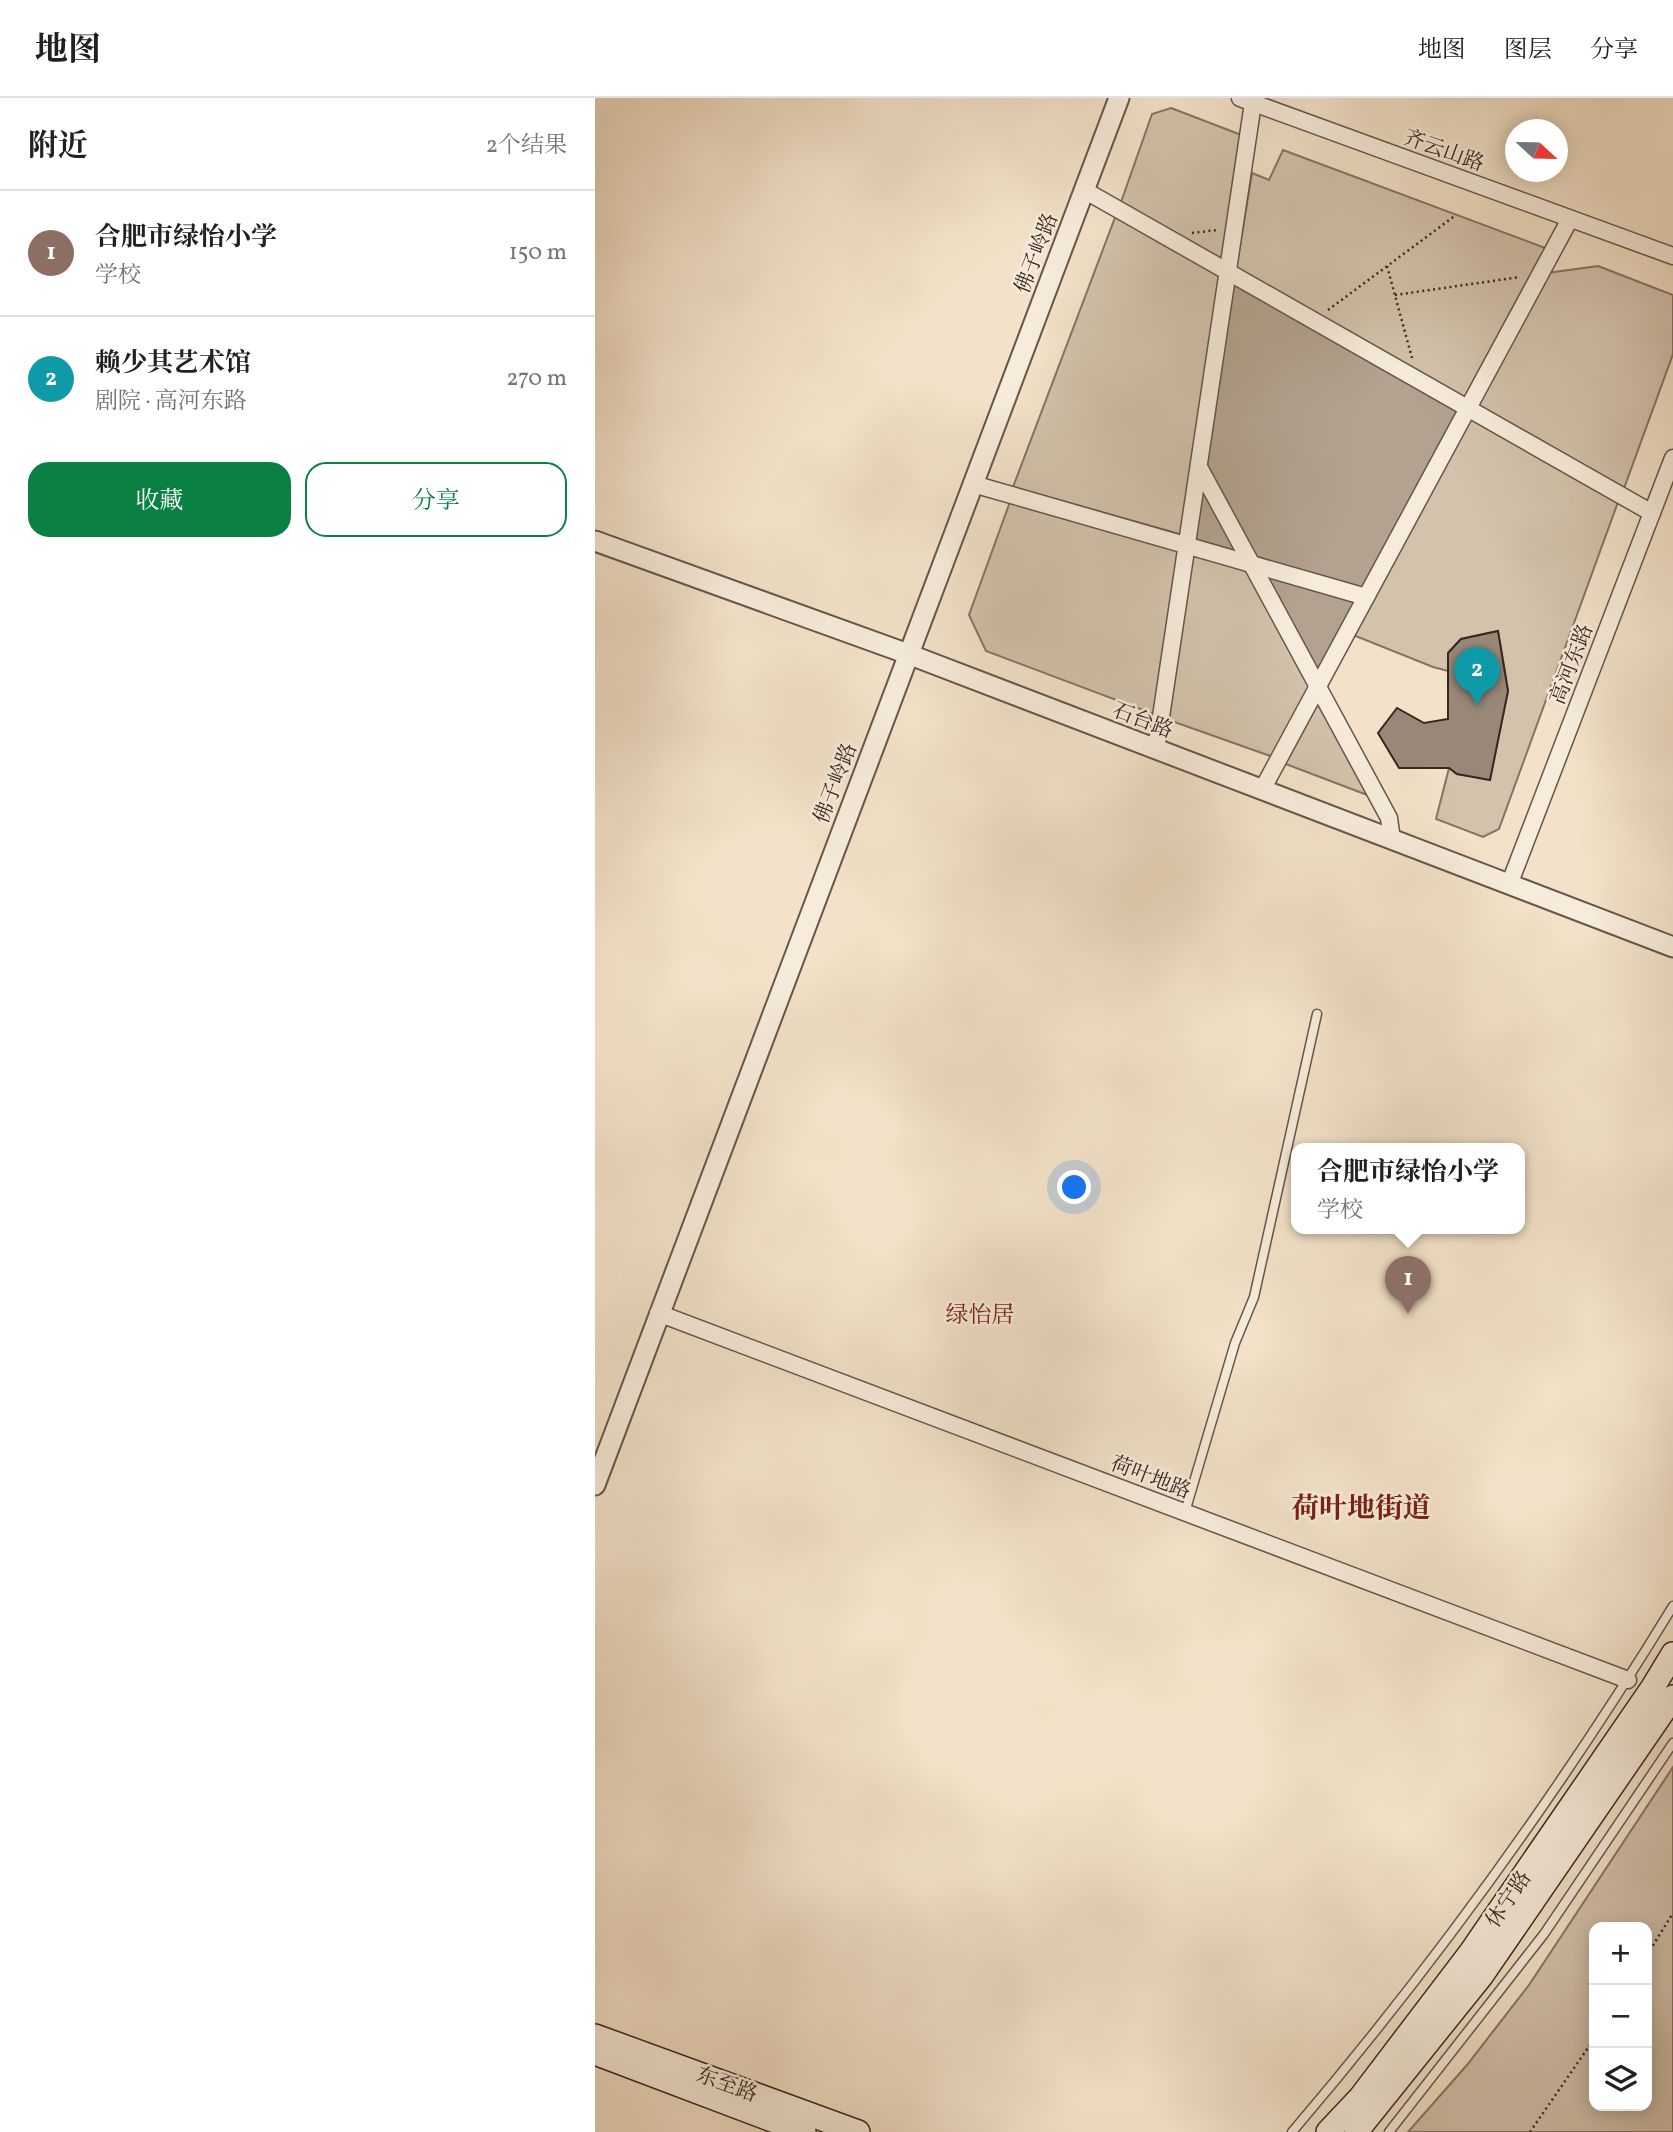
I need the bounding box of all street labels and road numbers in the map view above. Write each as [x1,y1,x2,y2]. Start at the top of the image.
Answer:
street label: 齐云山路 [1399,123,1488,179]
street label: 佛子岭路 [1009,209,1066,298]
street label: 高河东路 [1544,620,1601,709]
street label: 石台路 [1108,697,1177,746]
street label: 佛子岭路 [808,739,865,828]
street label: 荷叶地路 [1106,1450,1195,1507]
street label: 休宁路 [1480,1866,1539,1934]
street label: 东至路 [692,2061,761,2110]

